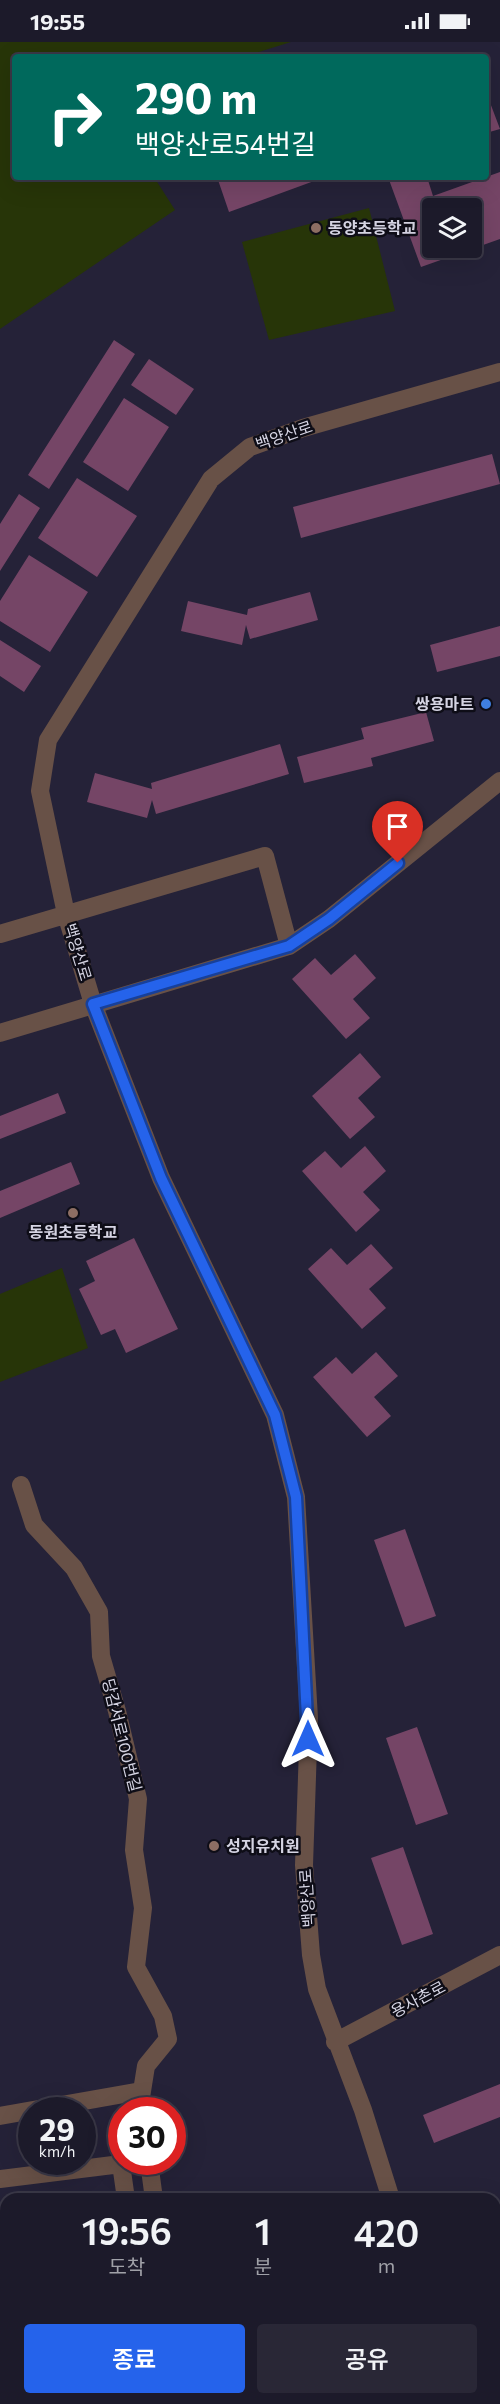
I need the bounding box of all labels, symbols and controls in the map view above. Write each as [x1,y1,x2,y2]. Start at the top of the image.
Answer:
text: 19:55 [30,8,85,35]
text: 290 m [135,71,257,123]
icon: right [36,78,114,156]
text: 백양산로54번길 [135,127,316,160]
map controls [422,198,482,258]
button: layers [422,198,482,258]
place label: 동양초등학교 [328,218,417,237]
marker: 동양초등학교 [309,221,323,235]
street label: 백양산로 [253,416,315,453]
place label: 쌍용마트 [415,694,474,713]
marker: 쌍용마트 [479,697,493,711]
pin [372,801,423,863]
icon: arrive [381,810,414,843]
street label: 백양산로 [61,921,96,983]
marker: 동원초등학교 [66,1206,80,1220]
place label: 동원초등학교 [29,1222,117,1241]
street label: 당감서로100번길 [99,1676,146,1793]
position arrow [276,1707,340,1771]
place label: 성지유치원 [226,1836,300,1855]
marker: 성지유치원 [207,1839,221,1853]
street label: 백양산로 [295,1868,318,1928]
street label: 용사촌로 [387,1976,448,2021]
speed limit sign: 30 [108,2097,186,2175]
text: 29 [39,2110,75,2147]
text: km/h [39,2142,75,2160]
text: 19:56 [82,2208,172,2252]
text: 1 [255,2208,271,2252]
text: 420 [354,2210,419,2254]
text: m [378,2253,395,2277]
text: 도착 [108,2254,145,2278]
text: 분 [254,2254,272,2278]
button: 종료 [24,2324,245,2393]
button: 공유 [257,2324,477,2393]

